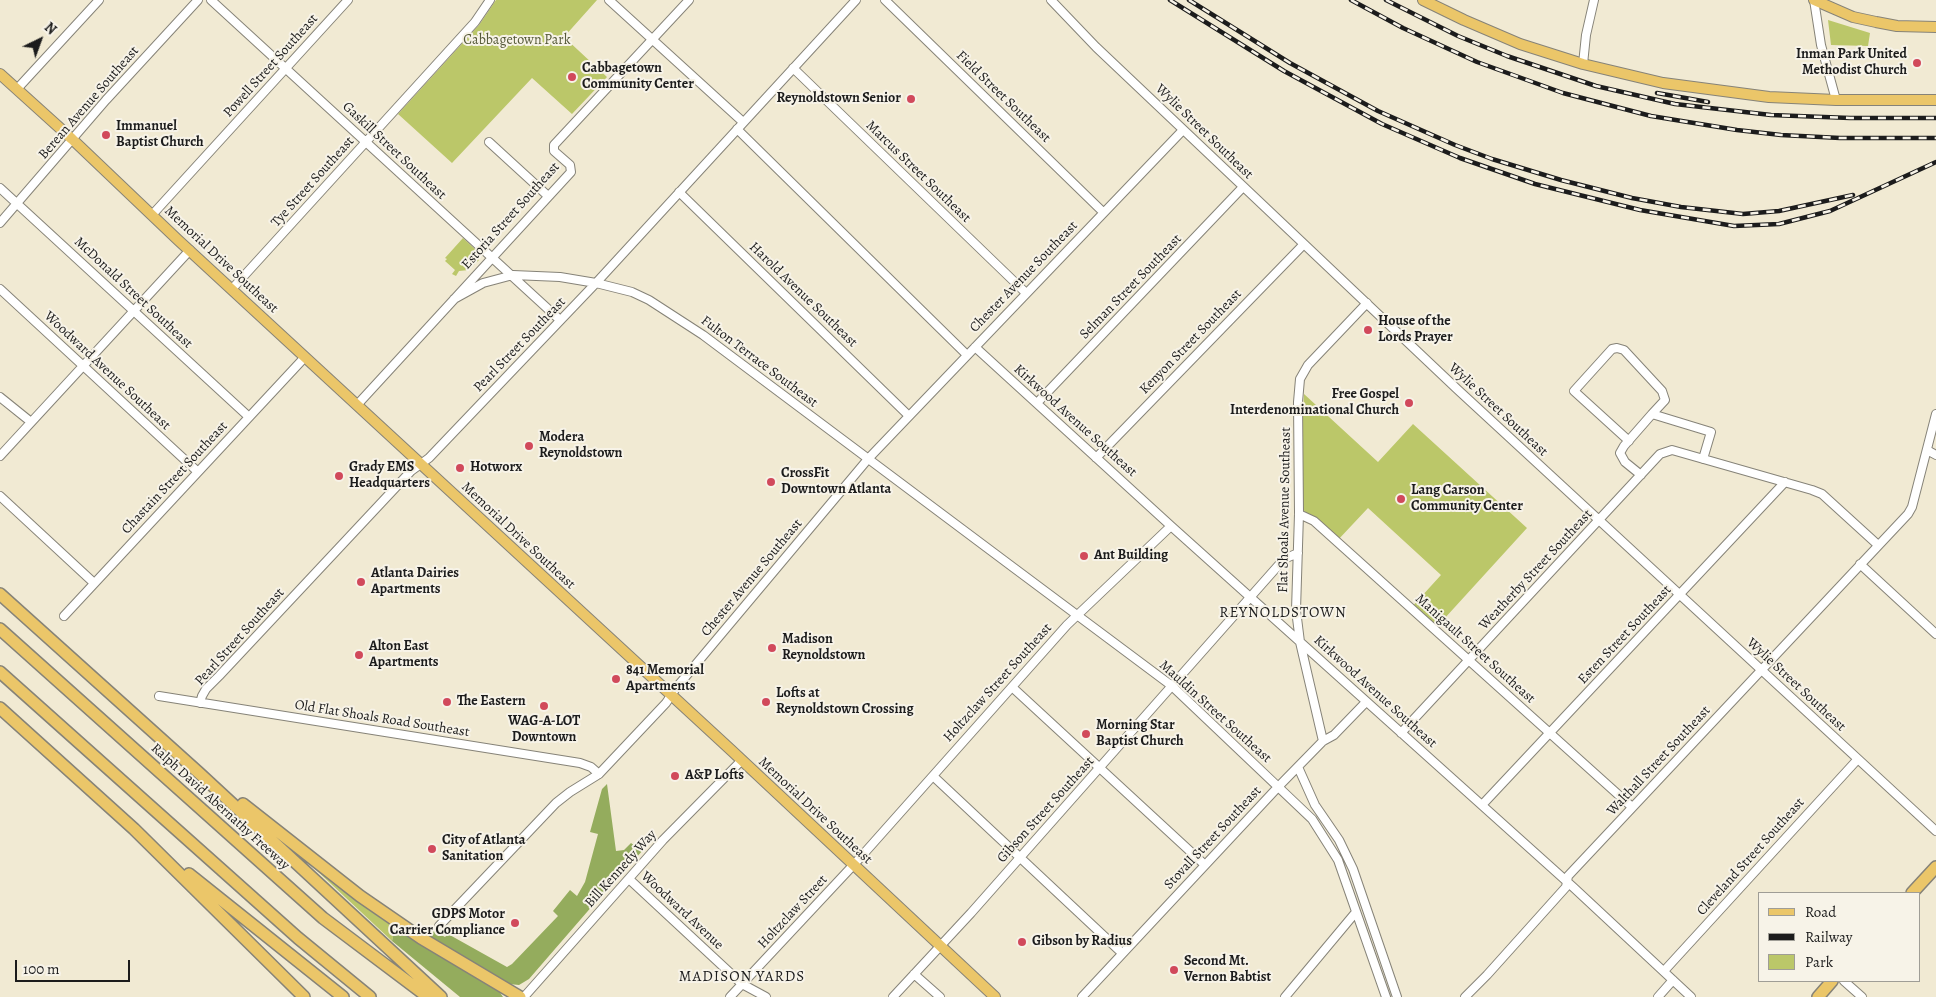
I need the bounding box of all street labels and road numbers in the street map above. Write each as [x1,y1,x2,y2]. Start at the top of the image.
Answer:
street label: Powell Street Southeast [220,11,322,121]
street label: Berean Avenue Southeast [35,43,143,163]
street label: Field Street Southeast [952,48,1054,146]
street label: Wylie Street Southeast [1152,81,1256,183]
street label: Gaskill Street Southeast [339,99,449,203]
street label: Marcus Street Southeast [862,118,974,226]
street label: Tye Street Southeast [268,133,358,231]
street label: Estoria Street Southeast [459,159,563,273]
street label: Memorial Drive Southeast [161,203,281,317]
street label: Chester Avenue Southeast [966,218,1082,336]
street label: Selman Street Southeast [1077,231,1185,343]
street label: McDonald Street Southeast [70,234,196,352]
street label: Harold Avenue Southeast [745,239,861,351]
street label: Kenyon Street Southeast [1137,286,1245,398]
street label: Pearl Street Southeast [470,294,570,396]
street label: Woodward Avenue Southeast [40,308,174,434]
street label: Fulton Terrace Southeast [697,313,821,411]
street label: Wylie Street Southeast [1445,360,1551,460]
street label: Kirkwood Avenue Southeast [1010,361,1140,481]
street label: Chastain Street Southeast [118,418,232,538]
street label: Flat Shoals Avenue Southeast [1275,427,1295,593]
street label: Memorial Drive Southeast [458,479,578,593]
street label: Weatherby Street Southeast [1476,506,1596,634]
street label: Chester Avenue Southeast [698,516,806,640]
street label: Esten Street Southeast [1575,582,1675,688]
street label: Pearl Street Southeast [192,585,288,689]
street label: Manigault Street Southeast [1412,591,1538,707]
street label: Holtzclaw Street Southeast [940,620,1056,746]
street label: Kirkwood Avenue Southeast [1310,632,1440,752]
street label: Wylie Street Southeast [1743,635,1849,735]
street label: Mauldin Street Southeast [1155,657,1275,767]
street label: Old Flat Shoals Road Southeast [293,697,471,741]
street label: Walthall Street Southeast [1604,703,1714,819]
street label: Ralph David Abernathy Freeway [147,740,293,874]
street label: Gibson Street Southeast [994,753,1098,867]
street label: Memorial Drive Southeast [755,754,875,868]
street label: Stovall Street Southeast [1161,783,1265,893]
street label: Cleveland Street Southeast [1694,795,1808,919]
street label: Bill Kennedy Way [582,827,660,911]
street label: Woodward Avenue [637,868,727,954]
street label: Holtzclaw Street [755,872,831,952]

